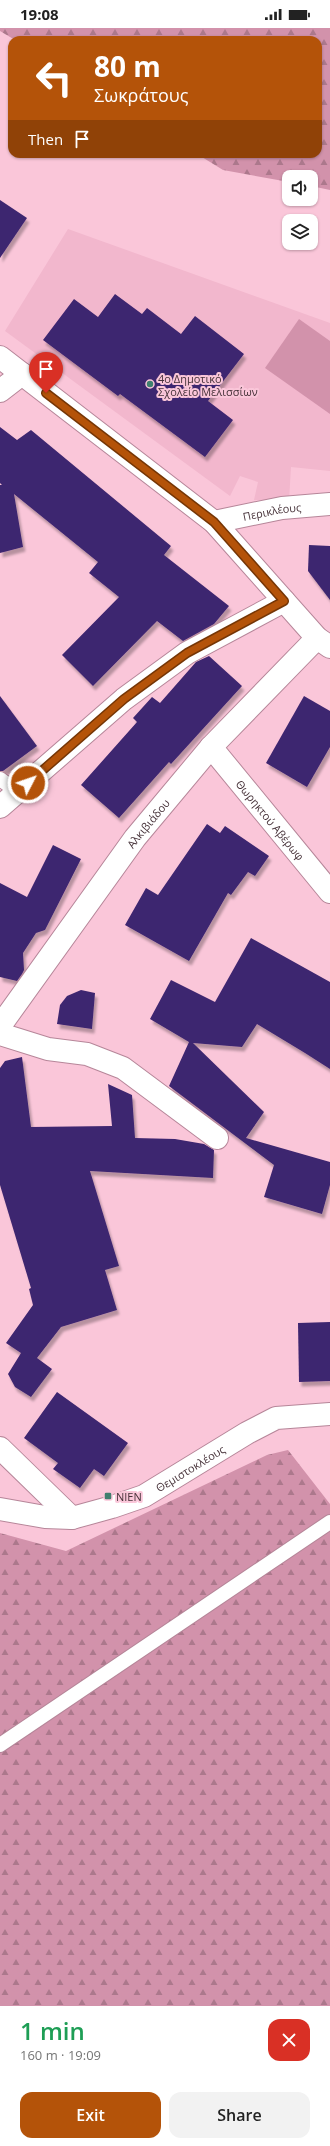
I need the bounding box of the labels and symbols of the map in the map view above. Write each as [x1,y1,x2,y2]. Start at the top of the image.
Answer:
pin [29,352,63,393]
place label: 4ο Δημοτικό Σχολείο Μελισσίων [158,371,258,399]
marker: 4ο Δημοτικό Σχολείο Μελισσίων [145,379,155,389]
street label: Περικλέους [241,499,302,523]
position arrow [7,762,49,804]
street label: Θωρηκτού Αβέρωφ [233,776,308,863]
street label: Αλκιβιάδου [123,795,173,851]
street label: Θεμιστοκλέους [153,1441,227,1495]
place label: ΝΙΕΝ [116,1489,142,1504]
marker: ΝΙΕΝ [103,1491,113,1501]

